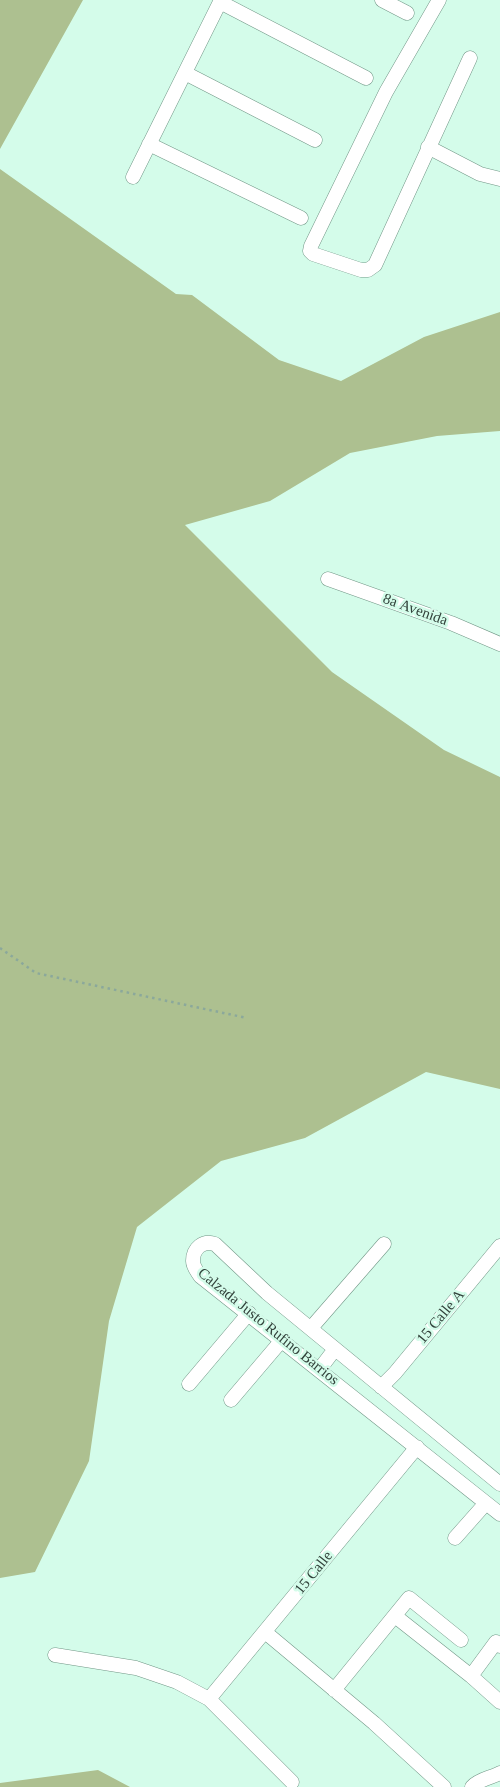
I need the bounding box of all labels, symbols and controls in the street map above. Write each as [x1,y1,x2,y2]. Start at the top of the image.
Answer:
street label: 8a Avenida [380,590,450,630]
street label: Calzada Justo Rufino Barrios [194,1265,342,1389]
street label: 15 Calle A [413,1286,469,1348]
street label: 15 Calle [291,1548,337,1598]

